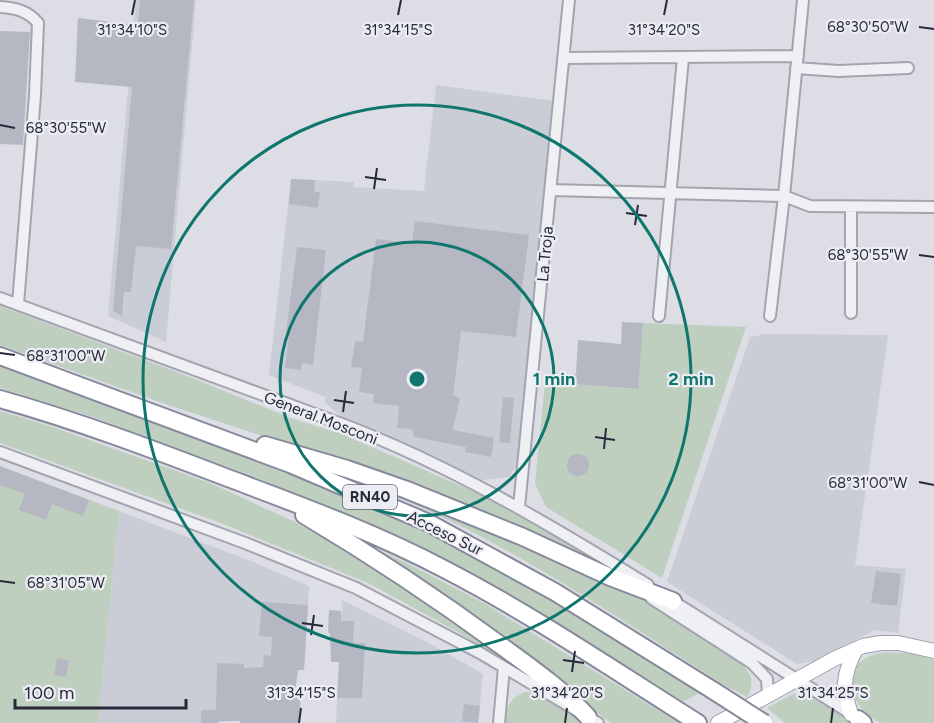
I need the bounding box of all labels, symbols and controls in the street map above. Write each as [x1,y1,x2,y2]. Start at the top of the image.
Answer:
text: 68°30'50"W [827,18,909,36]
text: 31°34'10"S [97,21,167,39]
text: 31°34'15"S [363,21,433,39]
text: 31°34'20"S [628,21,700,39]
text: 68°30'55"W [26,119,107,137]
street label: La Troja [533,225,557,283]
text: 68°30'55"W [828,246,909,264]
text: 68°31'00"W [26,347,106,365]
text: 1 min [533,368,575,390]
text: 2 min [668,368,714,390]
centre of rings [407,369,427,389]
street label: General Mosconi [261,388,381,448]
text: 68°31'00"W [828,474,908,492]
road number: RN40 [343,485,397,509]
street label: Acceso Sur [404,507,486,560]
text: 68°31'05"W [27,574,106,592]
scale bar [15,672,186,710]
text: 100 m [24,682,74,704]
text: 31°34'15"S [266,684,336,702]
text: 31°34'20"S [531,684,603,702]
text: 31°34'25"S [797,684,869,702]

